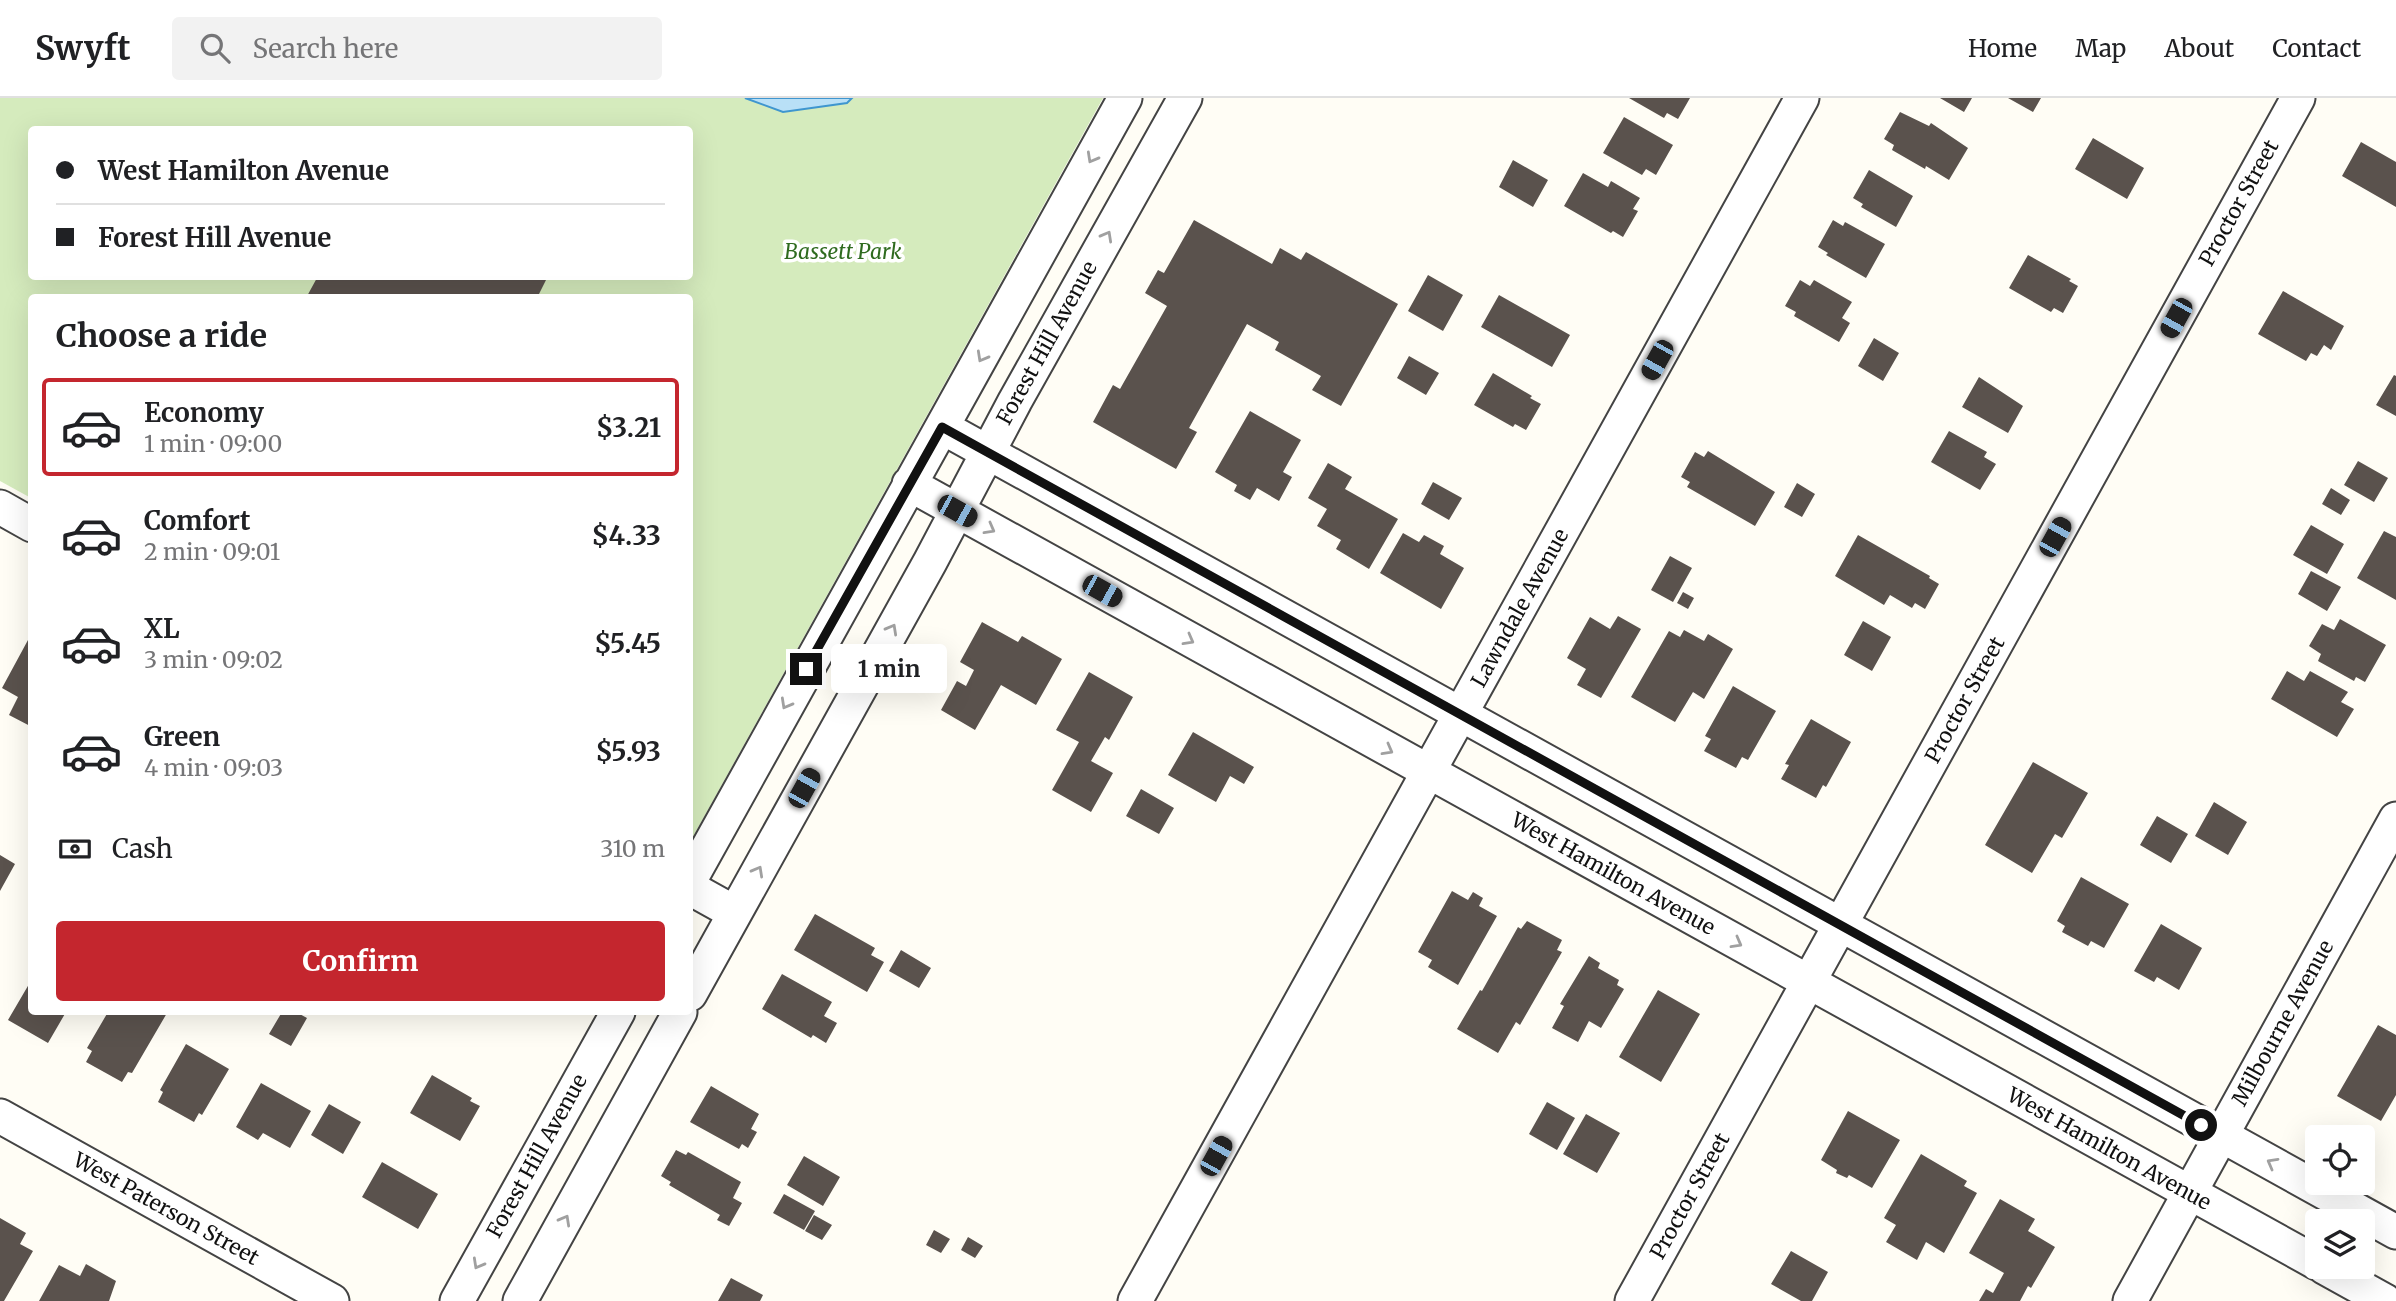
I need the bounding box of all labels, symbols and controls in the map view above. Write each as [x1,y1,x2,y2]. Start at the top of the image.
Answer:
search box [172,17,662,80]
text: Swyft [35,28,130,69]
icon: search [196,29,234,67]
text: Search here [252,32,398,65]
text: Home [1968,33,2037,64]
text: Map [2075,33,2126,64]
text: About [2164,33,2234,64]
text: Contact [2272,33,2361,64]
street label: Proctor Street [2193,135,2284,271]
one-way arrow [1087,150,1100,163]
text: West Hamilton Avenue [98,154,389,187]
text: Forest Hill Avenue [98,221,331,254]
one-way arrow [1099,230,1112,243]
park label: Bassett Park [784,238,902,265]
street label: Forest Hill Avenue [990,256,1103,429]
car [2157,295,2196,341]
text: Choose a ride [56,316,267,356]
car [1638,337,1677,383]
one-way arrow [977,349,990,362]
icon: car [60,396,123,459]
text: Economy [144,396,264,429]
text: $3.21 [596,411,661,444]
text: 1 min · 09:00 [144,429,282,458]
car [934,492,981,530]
icon: car [60,504,123,567]
text: Comfort [144,504,250,537]
car [2036,514,2075,560]
text: $4.33 [592,519,661,552]
one-way arrow [983,521,996,534]
street label: Lawndale Avenue [1465,524,1574,692]
text: 2 min · 09:01 [144,537,280,566]
car [1079,572,1126,610]
icon: car [60,612,123,675]
text: XL [144,612,180,645]
one-way arrow [884,623,897,636]
text: $5.45 [594,627,661,660]
one-way arrow [1182,632,1195,645]
street label: Proctor Street [1919,632,2010,768]
callout: 1 min [830,644,946,694]
text: 3 min · 09:02 [144,645,283,674]
route end [790,653,822,685]
text: 1 min [858,654,920,683]
one-way arrow [781,697,794,710]
icon: car [60,720,123,783]
text: Green [144,720,220,753]
text: $5.93 [596,735,661,768]
one-way arrow [1381,742,1394,755]
text: 4 min · 09:03 [144,753,283,782]
car [785,765,824,811]
street label: West Hamilton Avenue [1506,806,1720,941]
icon: cash [56,830,94,868]
text: Cash [112,832,173,865]
text: 310 m [600,834,665,863]
one-way arrow [750,865,763,878]
button: Confirm [56,921,665,1001]
one-way arrow [1730,935,1743,949]
street label: Milbourne Avenue [2226,935,2339,1110]
street label: Forest Hill Avenue [480,1069,593,1242]
street label: West Hamilton Avenue [2002,1081,2216,1216]
route start [2185,1109,2217,1141]
map controls [2305,1125,2375,1279]
button: locate [2305,1125,2375,1195]
street label: Proctor Street [1644,1128,1735,1264]
car [1197,1133,1236,1179]
street label: West Paterson Street [68,1146,264,1271]
one-way arrow [2267,1158,2279,1171]
button: layers [2305,1209,2375,1279]
one-way arrow [557,1215,570,1227]
one-way arrow [473,1257,486,1269]

